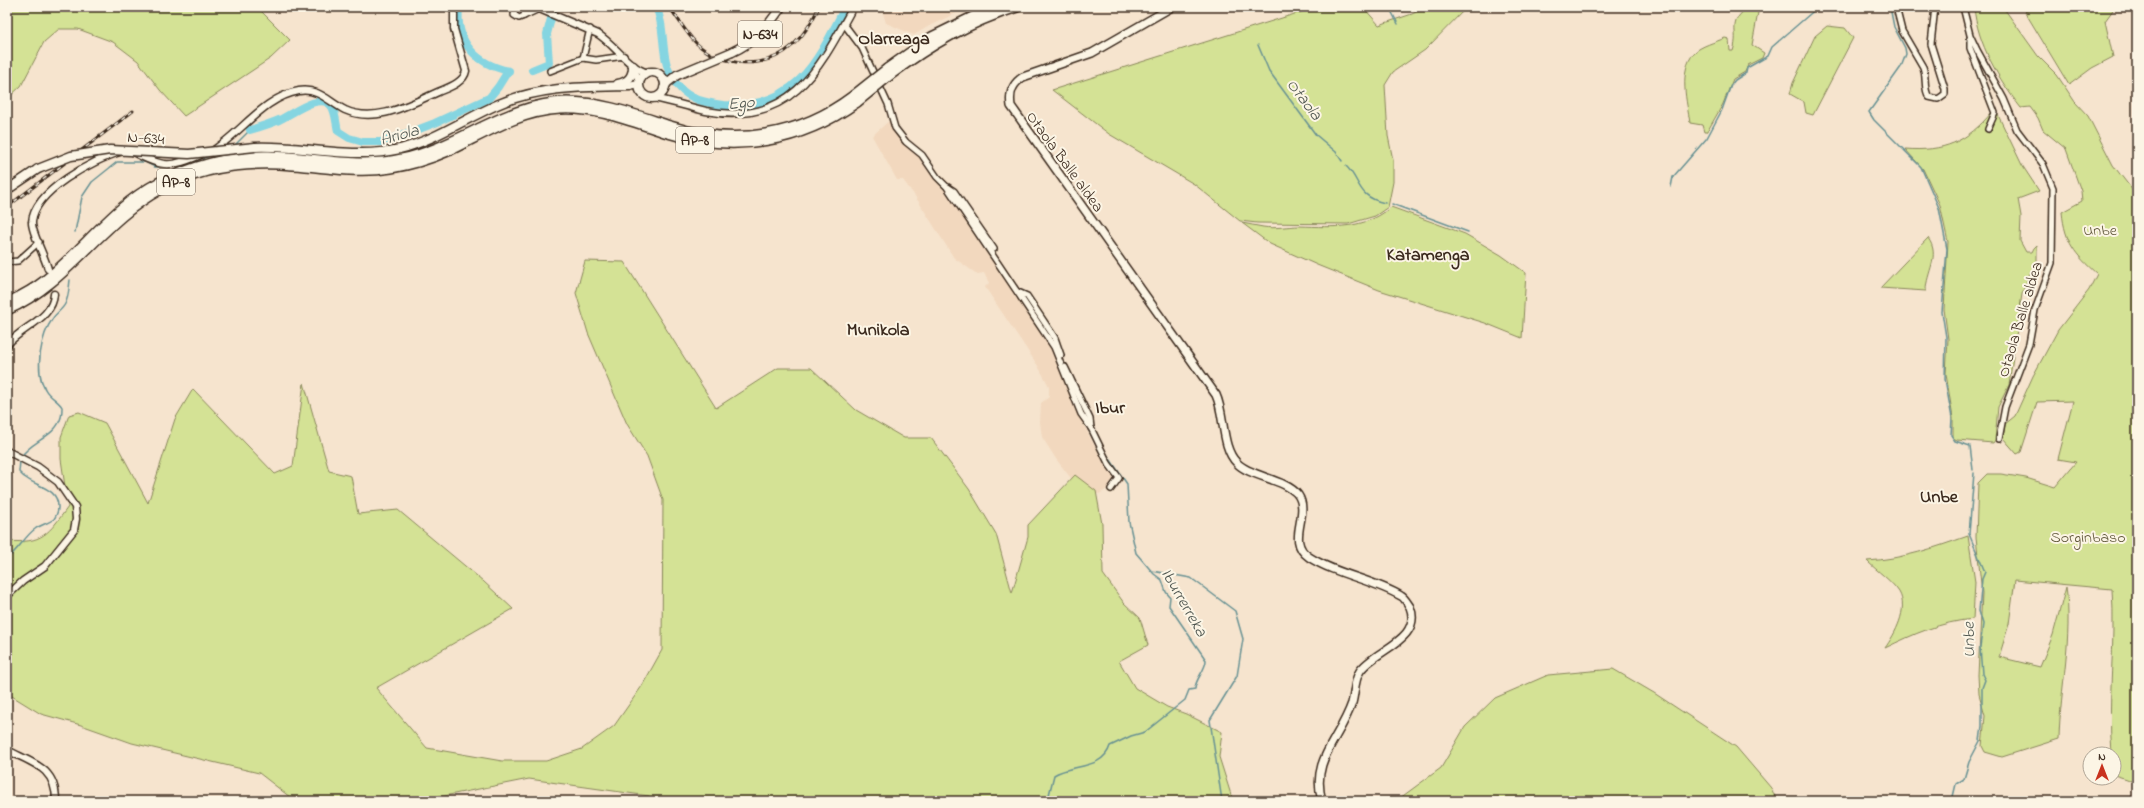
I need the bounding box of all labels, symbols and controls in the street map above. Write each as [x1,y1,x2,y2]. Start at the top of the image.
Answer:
road number: N-634 [738,21,782,47]
district label: Olarreaga [858,27,930,54]
water label: Otaola [1280,74,1328,127]
water label: Ego [727,90,757,118]
street label: Otaola Balle aldea [1019,107,1109,218]
water label: Ariola [377,118,422,153]
street label: N-634 [127,126,166,152]
road number: AP-8 [676,127,714,153]
road number: AP-8 [157,169,195,195]
park label: Unbe [2083,219,2118,243]
district label: Katamenga [1387,243,1470,270]
street label: Otaola Balle aldea [1992,259,2050,380]
district label: Munikola [847,318,910,344]
district label: Ibur [1095,396,1125,422]
district label: Unbe [1920,485,1959,511]
park label: Sorginbaso [2050,526,2126,550]
water label: Iburrerreka [1154,564,1214,642]
water label: Unbe [1957,621,1982,658]
north arrow [2082,746,2122,786]
text: N [2098,749,2106,765]

